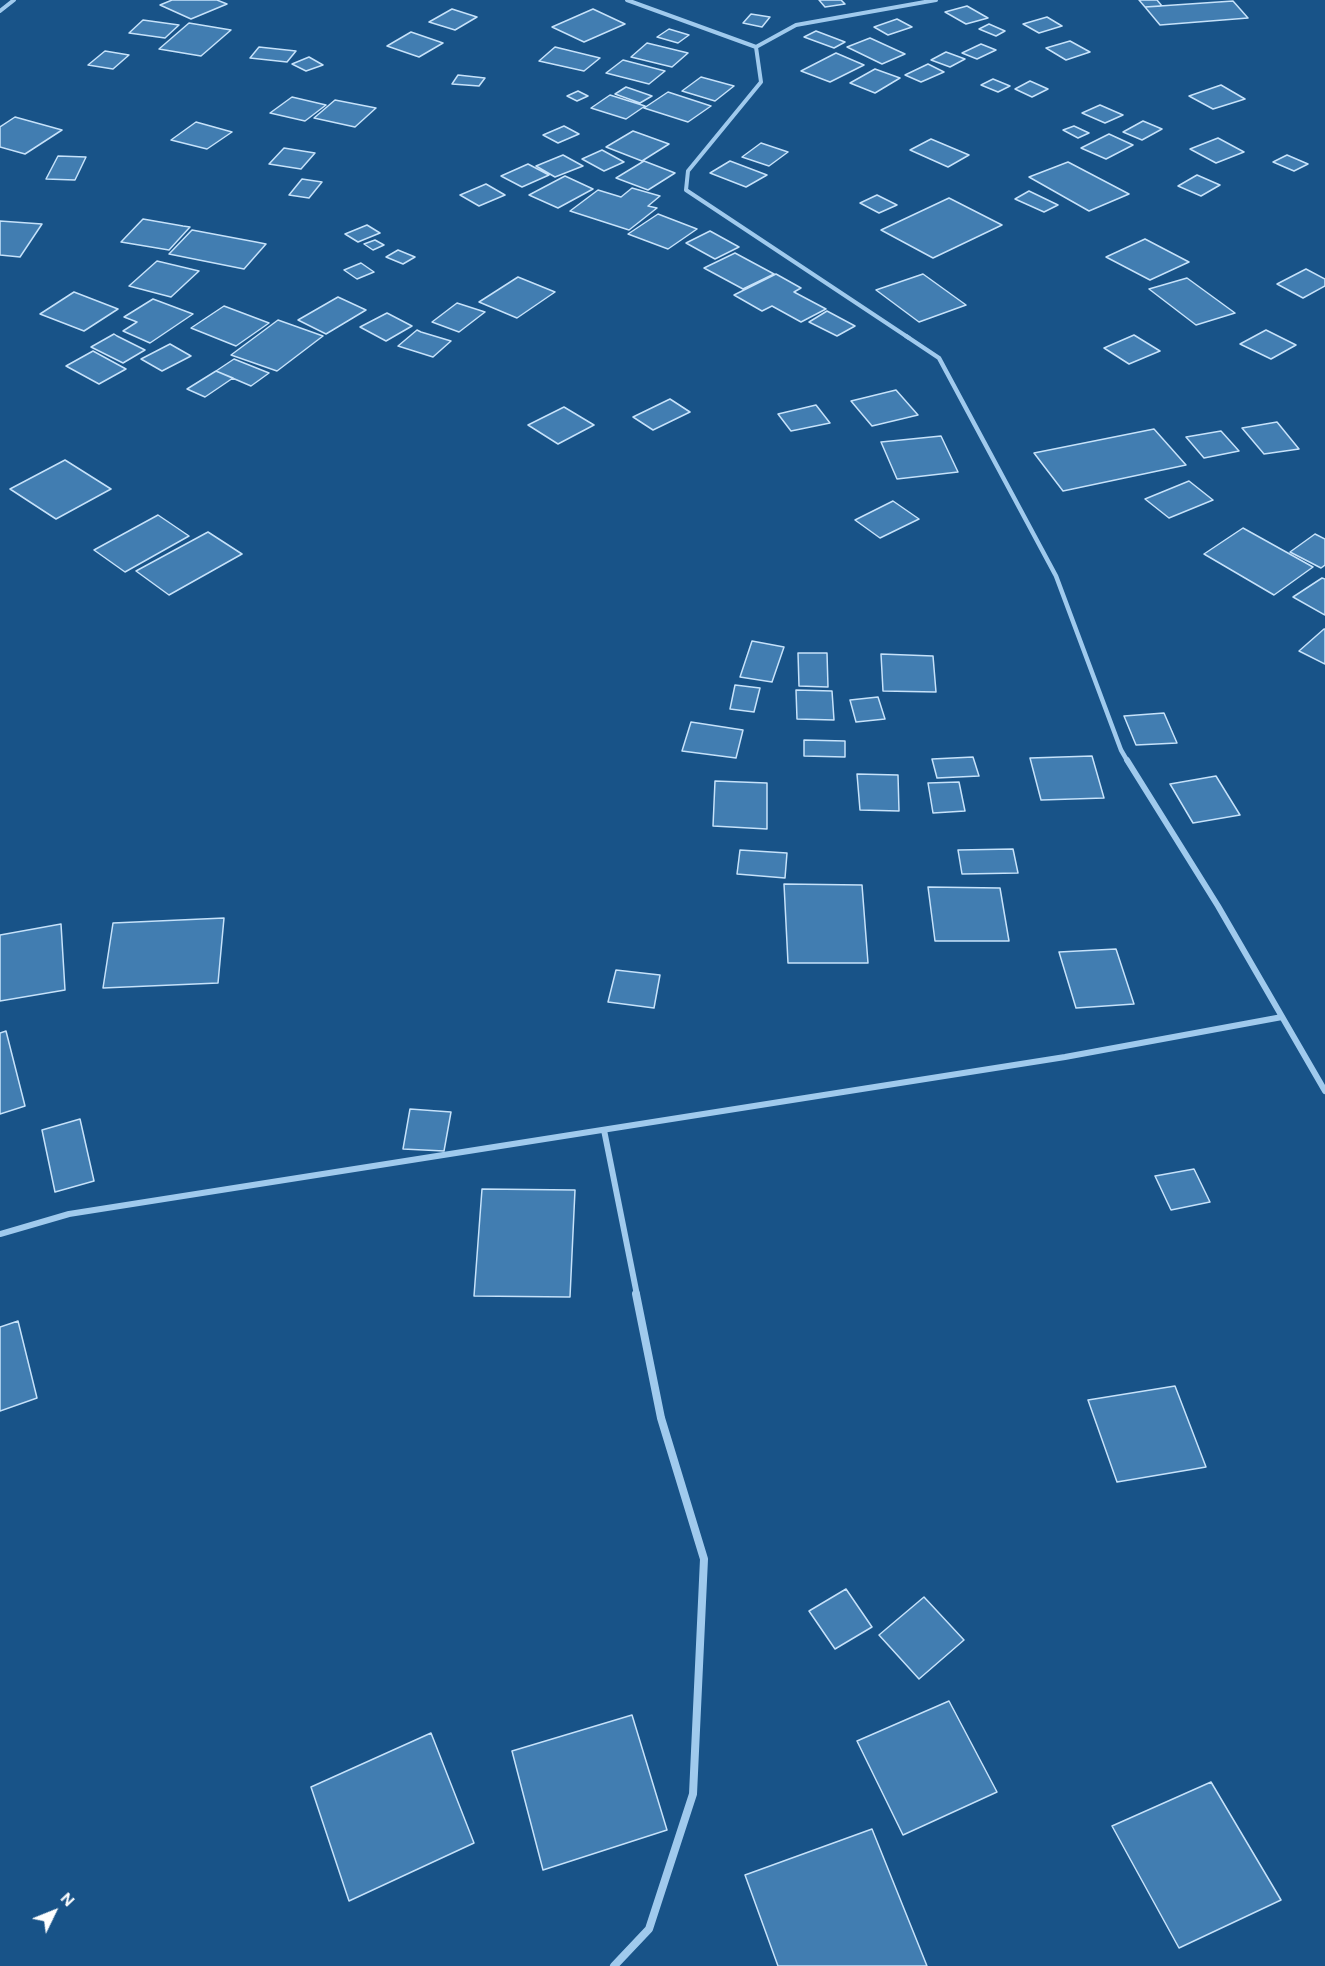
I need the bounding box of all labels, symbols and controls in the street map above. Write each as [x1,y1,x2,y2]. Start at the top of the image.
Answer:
north arrow [24,1882,84,1942]
text: N [56,1888,79,1911]

